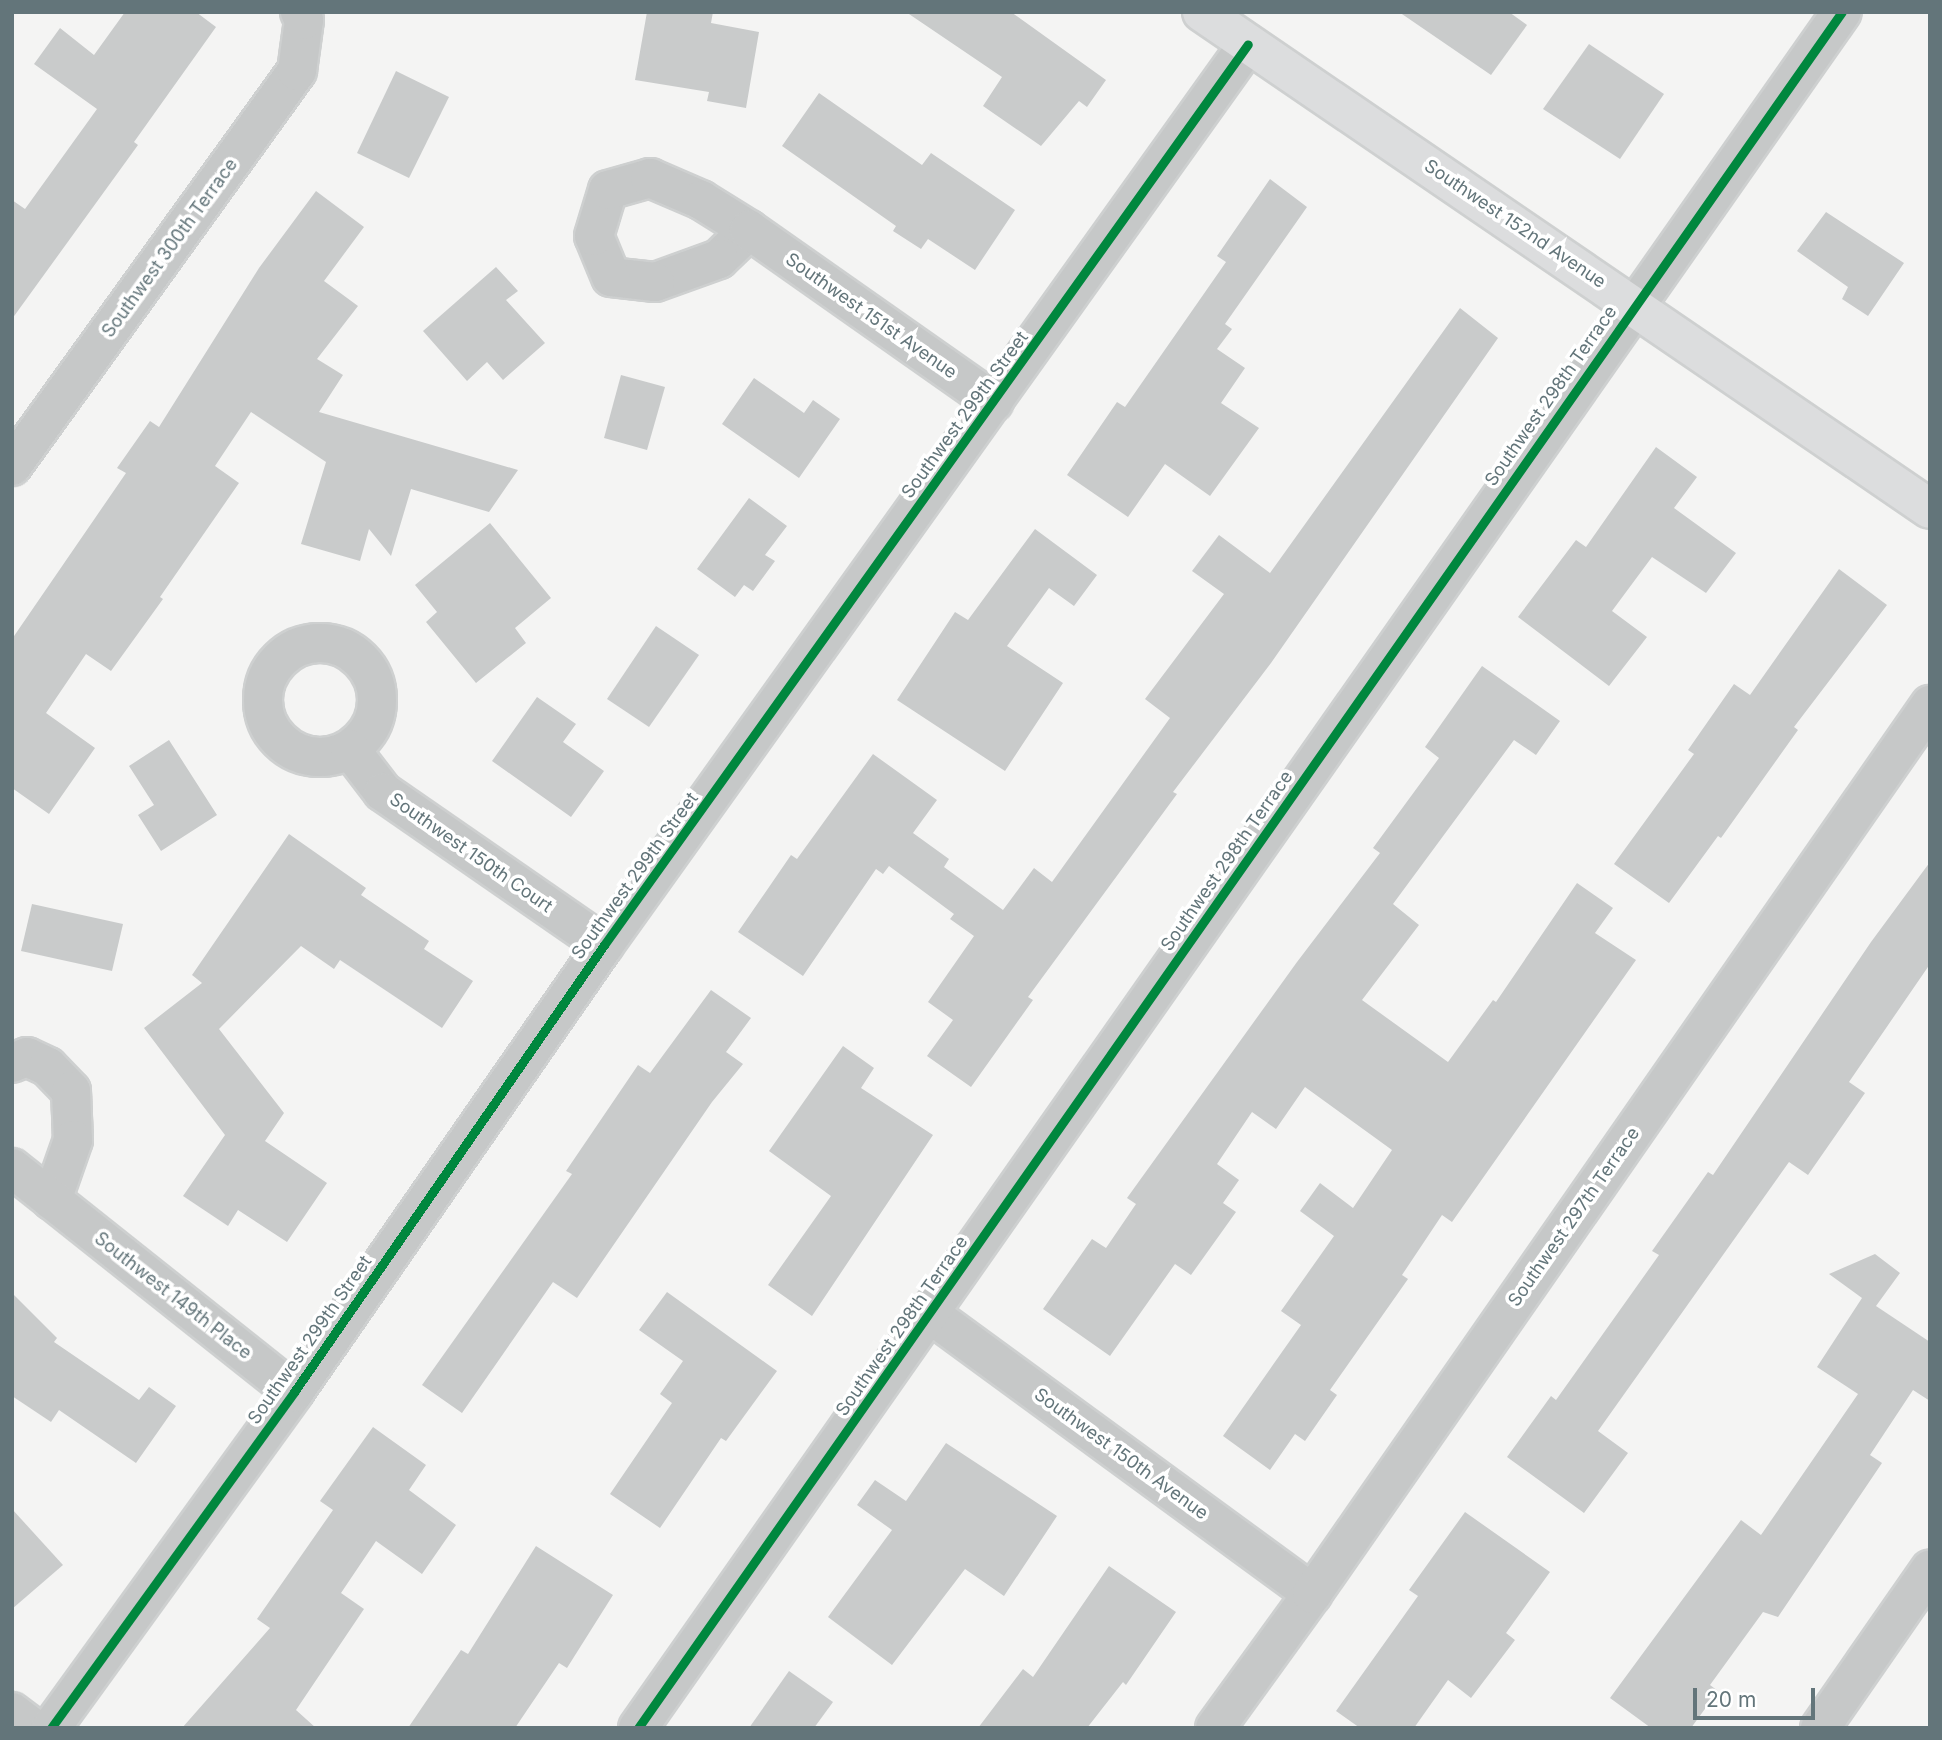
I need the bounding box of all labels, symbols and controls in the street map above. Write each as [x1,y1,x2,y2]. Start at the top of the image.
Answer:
street label: Southwest 300th Terrace [98,154,242,342]
street label: Southwest 152nd Avenue [1420,155,1610,293]
street label: Southwest 151st Avenue [781,249,961,383]
street label: Southwest 298th Terrace [1480,302,1622,490]
street label: Southwest 299th Street [897,327,1033,503]
street label: Southwest 298th Terrace [1156,767,1298,955]
street label: Southwest 299th Street [567,788,703,964]
street label: Southwest 150th Court [385,789,557,917]
street label: Southwest 297th Terrace [1504,1123,1644,1311]
street label: Southwest 149th Place [90,1228,256,1364]
street label: Southwest 298th Terrace [831,1232,973,1420]
street label: Southwest 299th Street [244,1252,376,1428]
street label: Southwest 150th Avenue [1030,1384,1212,1524]
scale bar [1697,1674,1820,1718]
text: 20 m [1706,1687,1756,1712]

